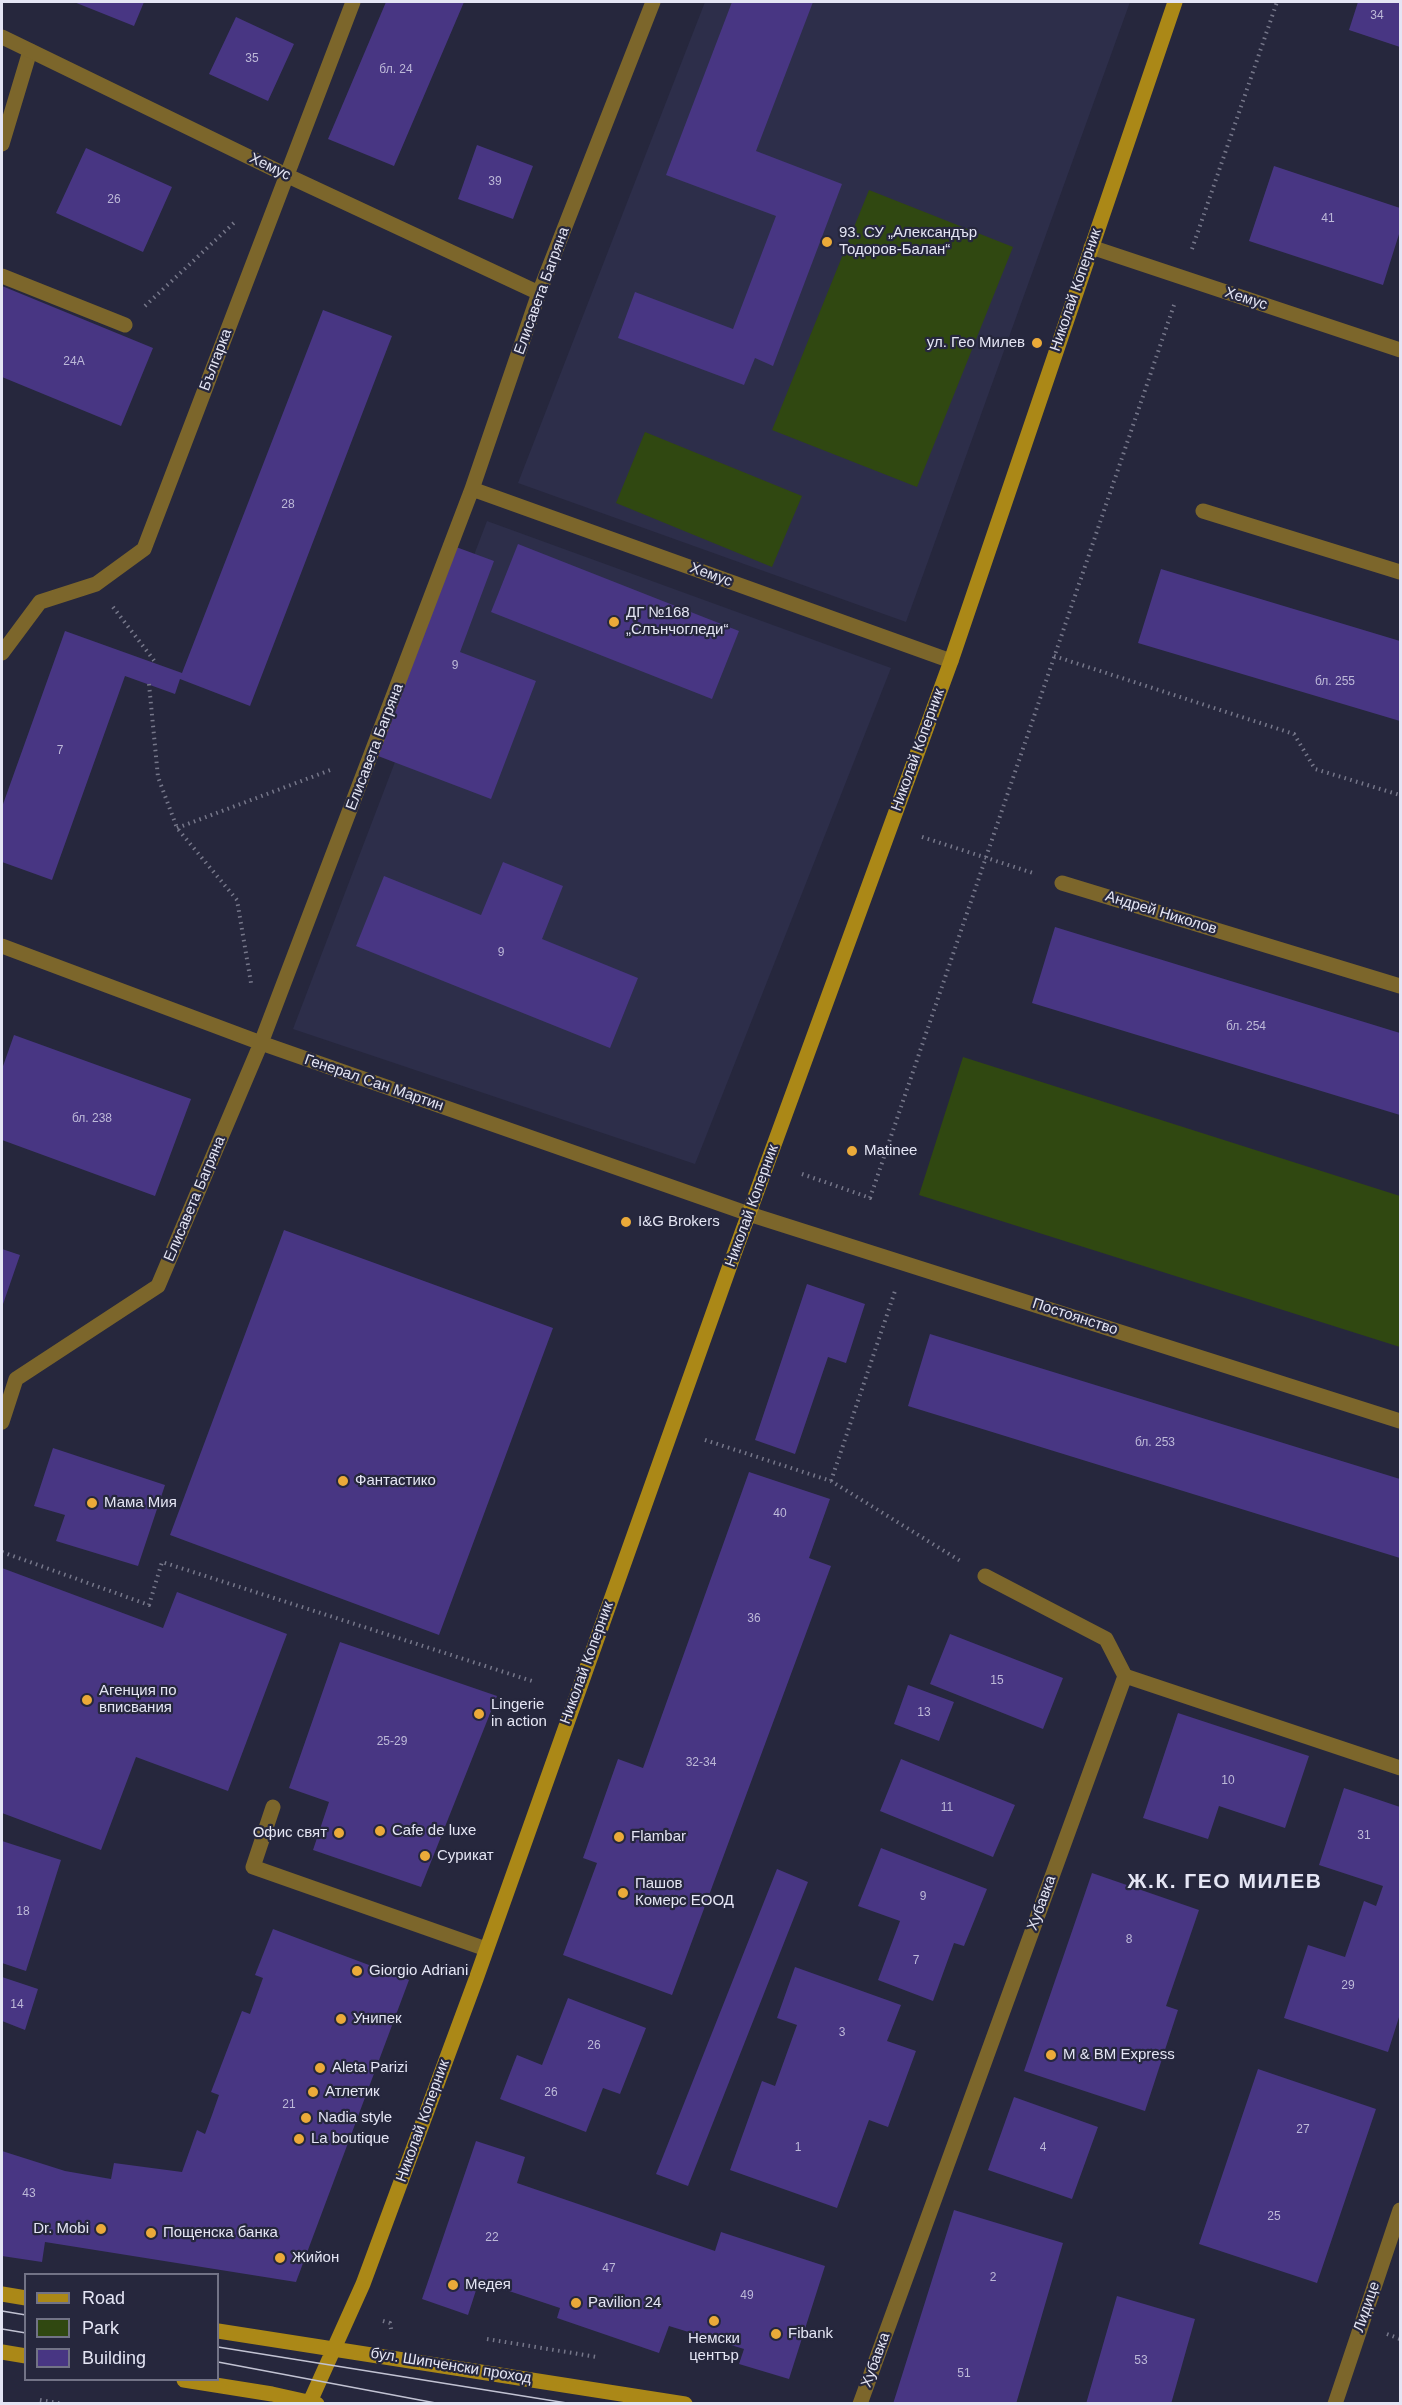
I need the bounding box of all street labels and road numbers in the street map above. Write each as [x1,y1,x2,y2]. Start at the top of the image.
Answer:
street label: Хемус [246,149,294,185]
street label: Елисавета Багряна [511,225,573,357]
street label: Николай Коперник [1047,226,1105,354]
street label: Хемус [1222,284,1270,314]
street label: Българка [196,326,236,394]
street label: Хемус [687,559,735,591]
street label: Елисавета Багряна [343,681,407,813]
street label: Николай Коперник [888,686,948,814]
street label: Андрей Николов [1103,888,1219,938]
street label: Генерал Сан Мартин [302,1051,446,1115]
street label: Елисавета Багряна [160,1134,230,1264]
street label: Николай Коперник [722,1142,782,1270]
street label: Постоянство [1030,1295,1120,1339]
street label: Николай Коперник [557,1599,617,1727]
street label: Хубавка [1024,1873,1060,1933]
street label: Николай Коперник [393,2057,453,2185]
street label: Лидице [1350,2279,1384,2335]
street label: Хубавка [858,2330,894,2390]
street label: бул. Шипченски проход [369,2344,533,2388]

